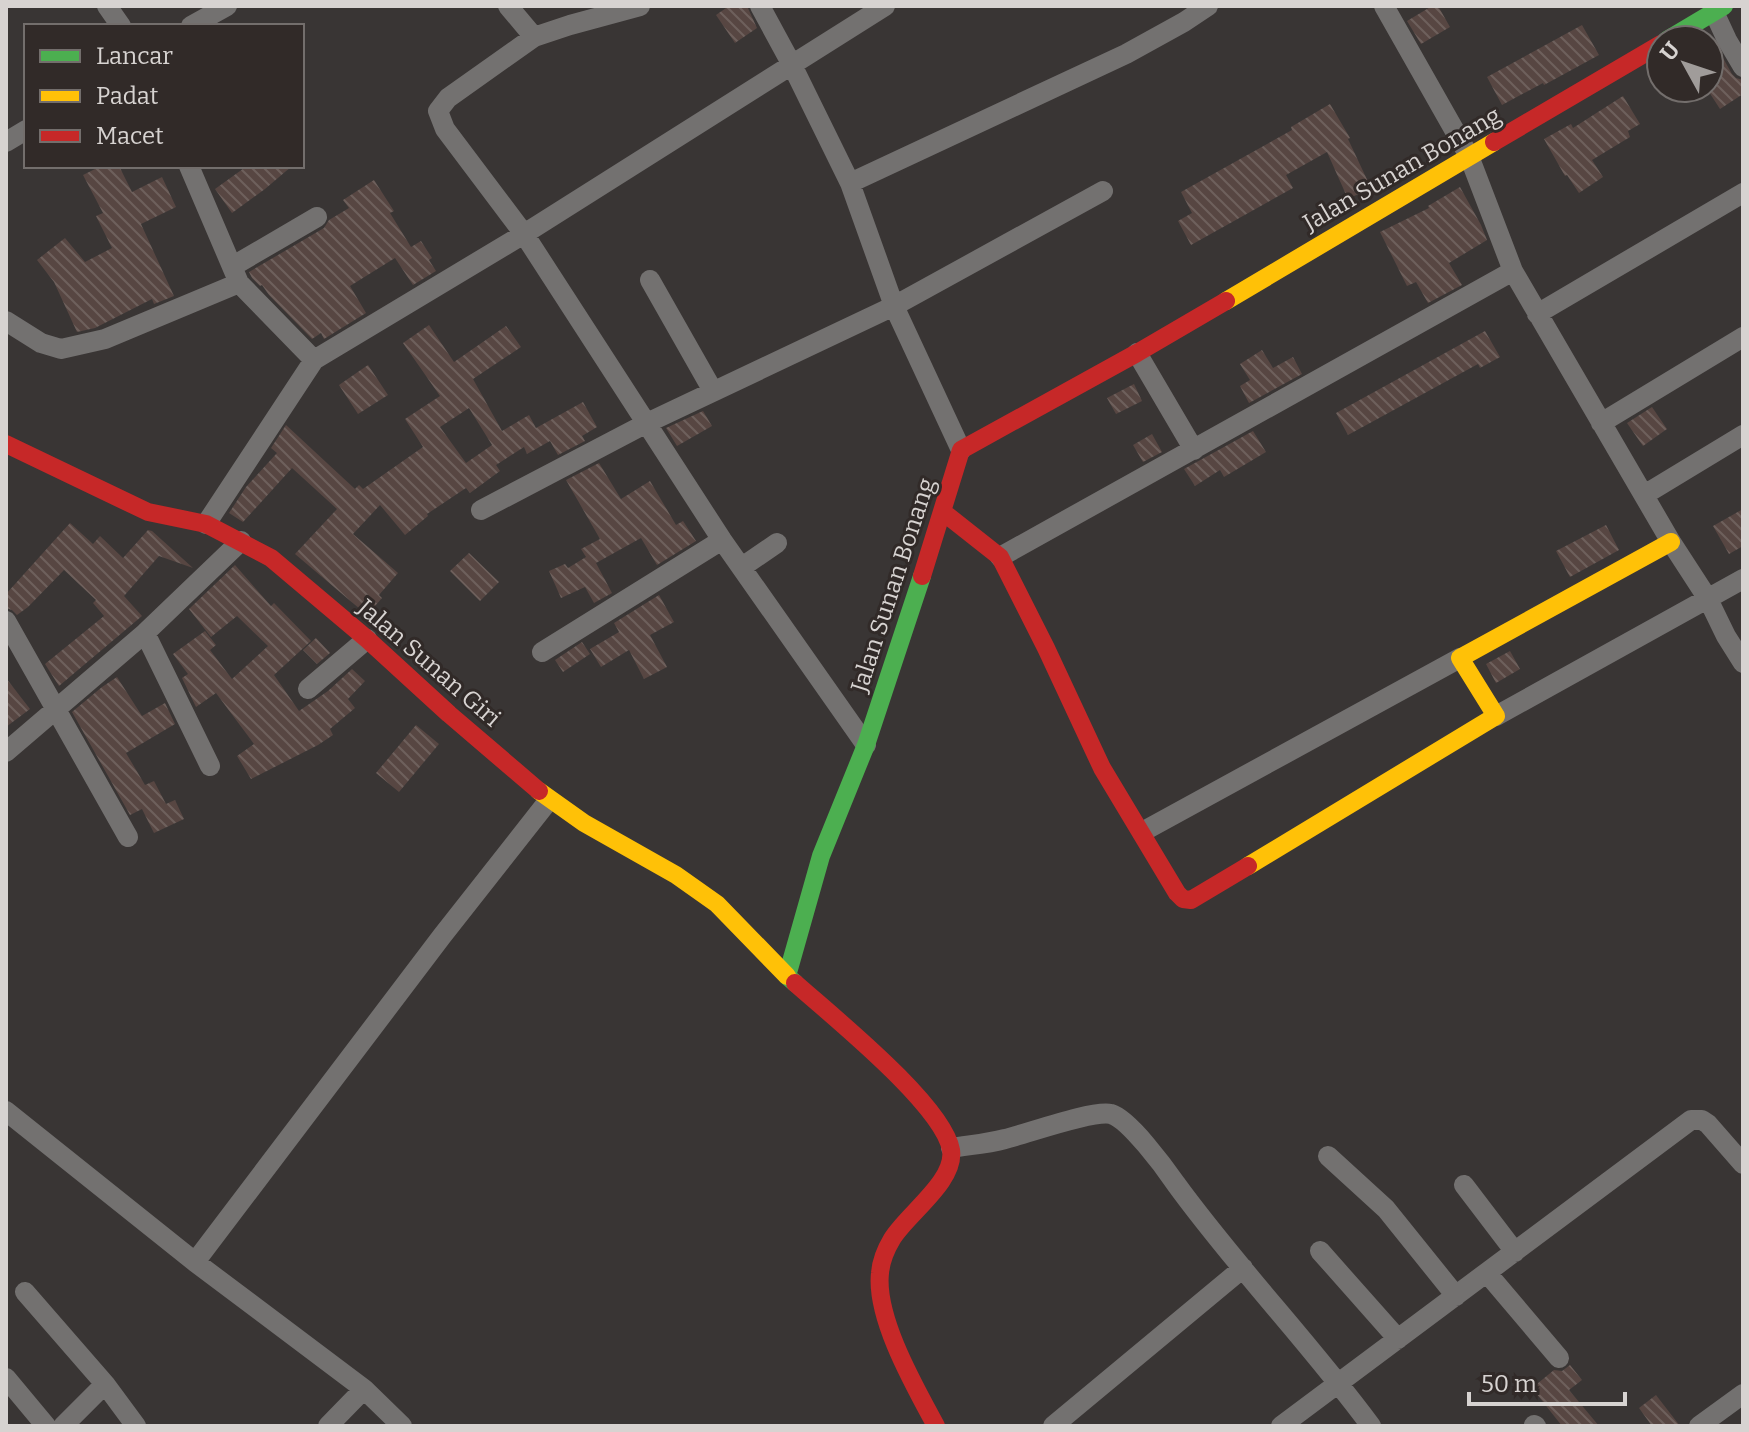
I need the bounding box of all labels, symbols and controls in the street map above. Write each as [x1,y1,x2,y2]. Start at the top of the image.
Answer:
legend [24,24,304,168]
north arrow [1645,24,1725,104]
text: U [1654,37,1686,66]
text: Lancar [96,42,173,70]
text: Padat [96,82,159,110]
street label: Jalan Sunan Bonang [1297,101,1506,237]
text: Macet [96,122,164,150]
street label: Jalan Sunan Bonang [845,474,941,697]
street label: Jalan Sunan Giri [351,593,506,733]
scale bar [1469,1356,1625,1406]
text: 50 m [1481,1370,1537,1398]

